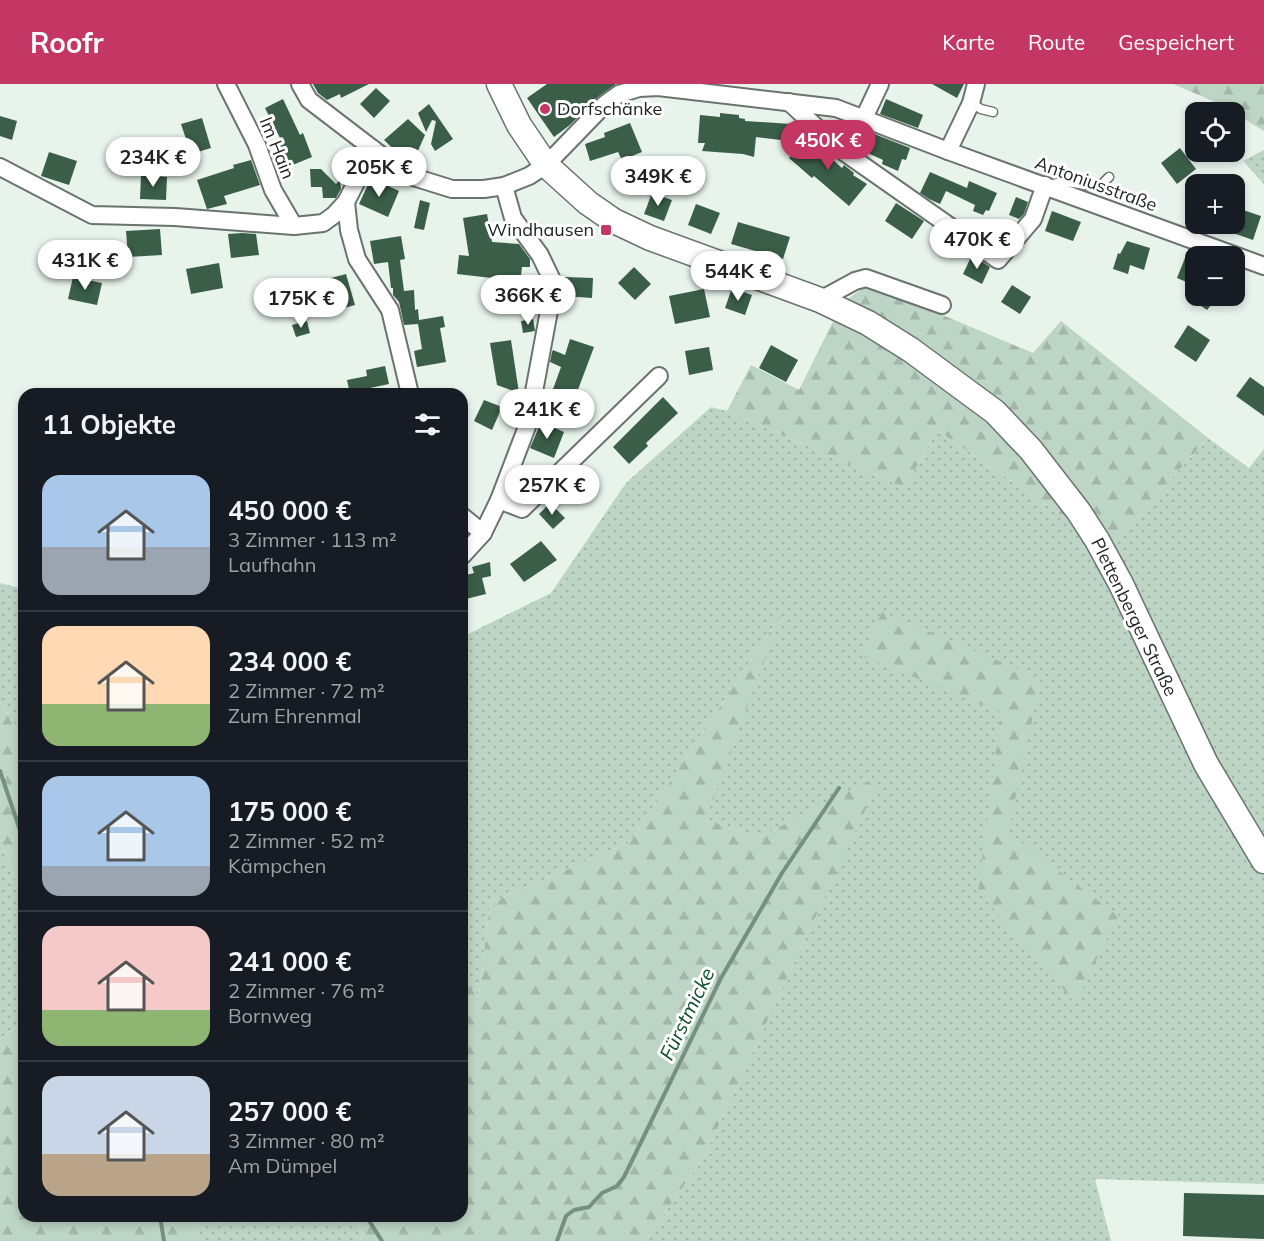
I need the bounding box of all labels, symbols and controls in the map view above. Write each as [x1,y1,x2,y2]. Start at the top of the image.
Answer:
text: Roofr [30,25,104,60]
text: Karte [942,29,995,55]
text: Route [1028,29,1085,55]
text: Gespeichert [1118,29,1234,55]
place label: Dorfschänke [557,97,662,120]
marker: Dorfschänke [538,102,552,116]
map controls [1185,102,1245,306]
button: locate [1185,102,1245,162]
street label: Im Hain [255,114,300,182]
pin: 450K € [779,120,877,171]
text: 450K € [795,127,861,152]
pin: 234K € [104,137,202,188]
text: 234K € [120,144,186,169]
pin: 205K € [330,147,428,198]
street label: Antoniusstraße [1032,151,1160,216]
text: 205K € [346,154,412,179]
pin: 349K € [609,156,707,207]
text: 349K € [625,163,691,188]
button: + [1185,174,1245,234]
place label: Windhausen [487,218,594,241]
pin: 470K € [928,219,1026,270]
marker: Windhausen [599,223,613,237]
text: 470K € [944,226,1010,251]
pin: 431K € [36,240,134,291]
button: − [1185,246,1245,306]
text: 431K € [52,247,118,272]
pin: 544K € [689,251,787,302]
text: 544K € [705,258,771,283]
pin: 366K € [479,275,577,326]
pin: 175K € [252,278,350,329]
text: 366K € [495,282,561,307]
text: 175K € [268,285,334,310]
pin: 241K € [498,389,596,440]
text: 241K € [514,396,580,421]
text: 11 Objekte [42,408,176,441]
icon: filters [411,408,444,441]
pin: 257K € [503,465,601,516]
text: 257K € [519,472,585,497]
text: 450 000 € [228,494,351,527]
icon: home [90,499,162,571]
text: 3 Zimmer · 113 m² [228,527,397,552]
street label: Plettenberger Straße [1086,534,1183,700]
text: Laufhahn [228,552,316,577]
text: 234 000 € [228,645,351,678]
icon: home [90,650,162,722]
text: 2 Zimmer · 72 m² [228,678,385,703]
text: Zum Ehrenmal [228,703,362,728]
text: 175 000 € [228,795,351,828]
icon: home [90,800,162,872]
text: 2 Zimmer · 52 m² [228,828,385,853]
text: Kämpchen [228,853,326,878]
text: 241 000 € [228,945,351,978]
icon: home [90,950,162,1022]
water label: Fürstmicke [653,963,720,1064]
text: 2 Zimmer · 76 m² [228,978,385,1003]
text: Bornweg [228,1003,312,1028]
text: 257 000 € [228,1095,351,1128]
icon: home [90,1100,162,1172]
text: 3 Zimmer · 80 m² [228,1128,385,1153]
text: Am Dümpel [228,1153,337,1178]

